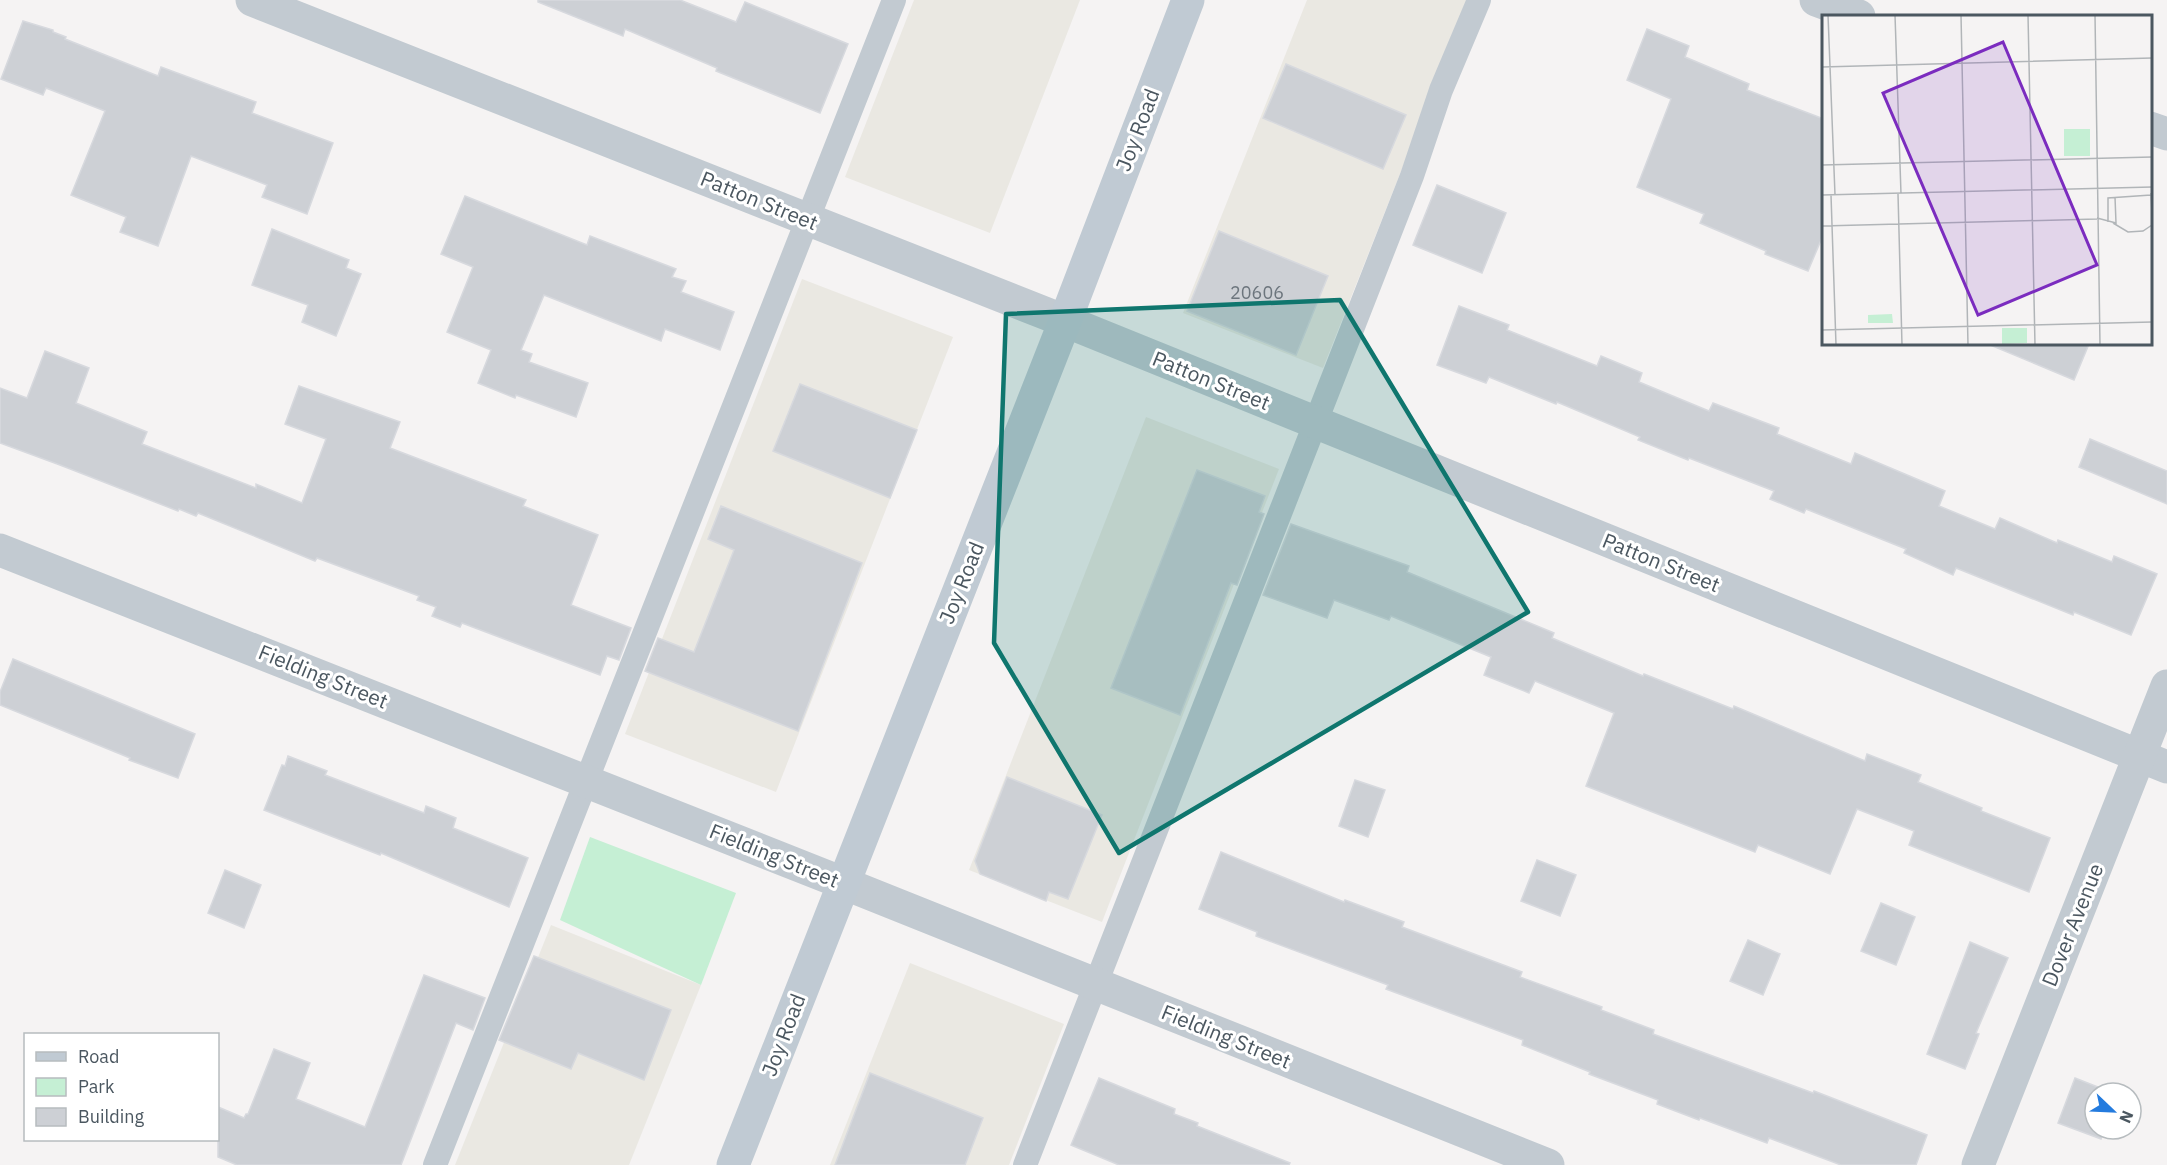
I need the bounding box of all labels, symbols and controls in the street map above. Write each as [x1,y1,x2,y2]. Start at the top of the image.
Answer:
inset map [1822,15,2152,345]
street label: Joy Road [1109,84,1166,175]
street label: Patton Street [696,164,822,236]
house number: 20606 [1230,281,1284,304]
street label: Patton Street [1148,344,1274,416]
street label: Patton Street [1598,526,1724,598]
street label: Joy Road [932,537,990,628]
street label: Fielding Street [255,637,392,715]
street label: Fielding Street [706,816,843,894]
street label: Dover Avenue [2035,859,2109,990]
street label: Joy Road [755,989,812,1080]
street label: Fielding Street [1158,997,1295,1075]
legend [24,1033,219,1141]
text: Road [78,1045,119,1068]
text: Park [78,1075,115,1098]
north arrow [2083,1081,2143,1141]
text: Building [78,1105,145,1128]
text: N [2115,1108,2138,1126]

